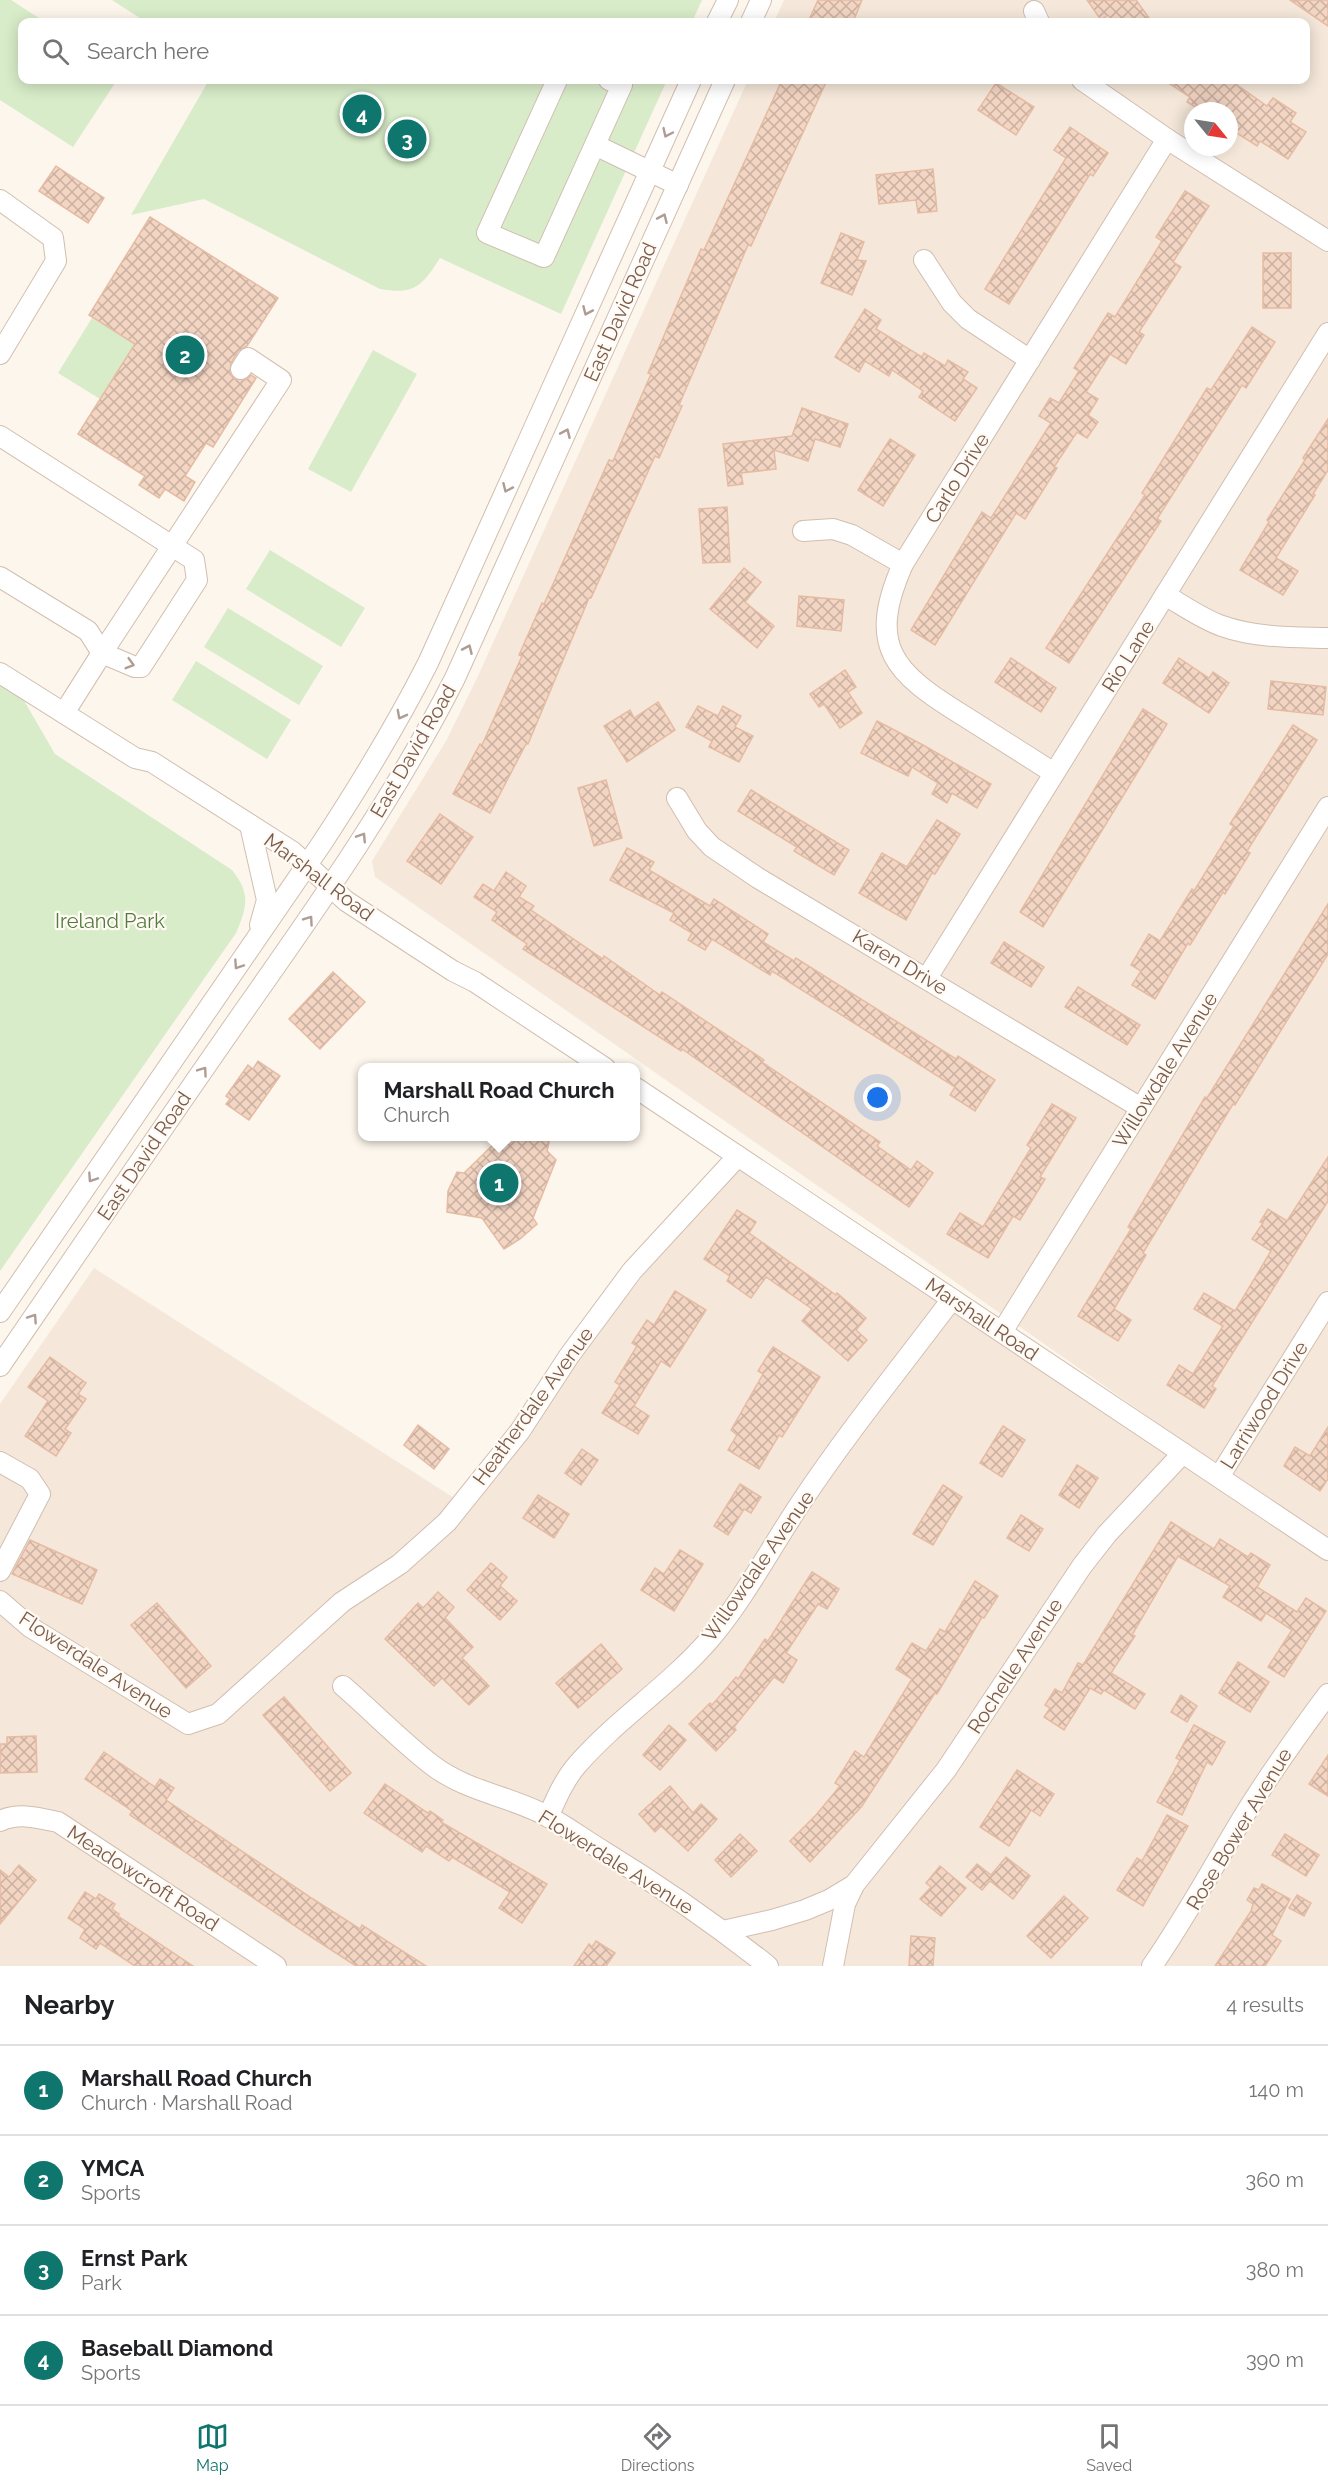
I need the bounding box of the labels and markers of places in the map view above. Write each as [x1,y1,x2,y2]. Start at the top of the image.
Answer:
pin: 4 [342,92,382,136]
pin: 3 [388,116,426,162]
pin: 2 [166,332,204,378]
pin: 1 [480,1160,518,1206]

